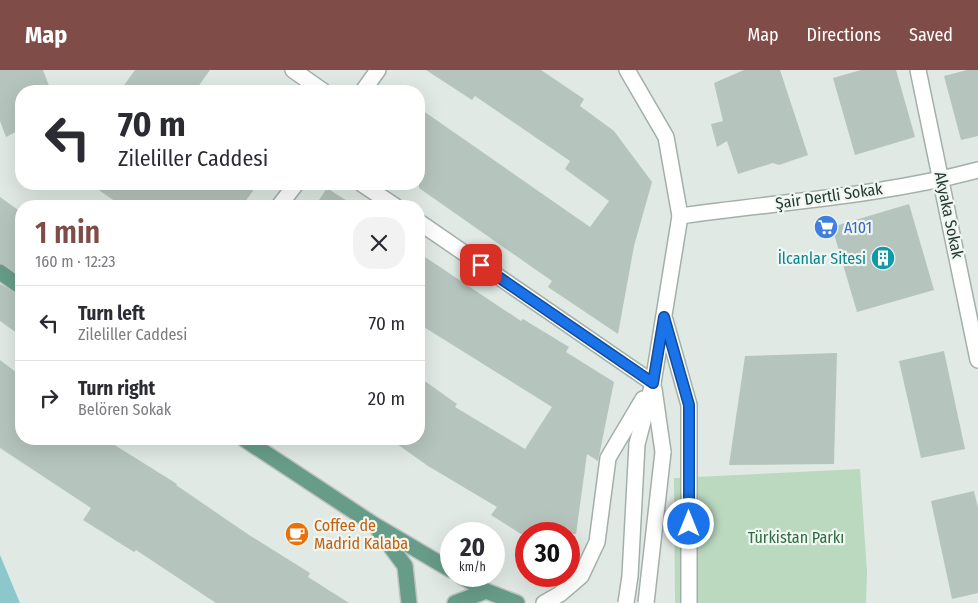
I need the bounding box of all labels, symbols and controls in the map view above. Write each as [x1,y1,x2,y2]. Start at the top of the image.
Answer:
text: Map [25,21,67,49]
text: Map [747,24,779,46]
text: Directions [807,24,881,46]
text: Saved [909,24,953,46]
text: 70 m [118,103,186,145]
icon: left [35,105,100,170]
text: Zileliller Caddesi [118,145,268,172]
street label: Akyaka Sokak [931,170,968,261]
street label: Şair Dertli Sokak [774,179,884,213]
supermarket icon: A101 [813,214,839,240]
text: 1 min [35,215,100,251]
button: close [353,217,405,269]
place label: A101 [844,218,872,237]
pin [460,244,502,286]
building icon: İlcanlar Sitesi [870,245,896,271]
place label: İlcanlar Sitesi [778,249,866,268]
icon: arrive [467,251,495,279]
text: 160 m · 12:23 [35,252,115,271]
text: Turn left [78,302,145,325]
icon: left [35,309,63,337]
text: 70 m [369,312,405,335]
text: Zileliller Caddesi [78,325,187,344]
text: Turn right [78,377,155,400]
icon: right [35,384,63,412]
text: 20 m [368,387,405,410]
text: Belören Sokak [78,400,171,419]
position arrow [662,497,714,549]
place label: Coffee de Madrid Kalaba [314,516,408,553]
cafe icon: Coffee de Madrid Kalaba [284,521,310,547]
speed limit sign: 30 [515,522,580,587]
park label: Türkistan Parkı [748,528,844,547]
text: 20 [460,533,485,563]
text: km/h [459,560,486,574]

